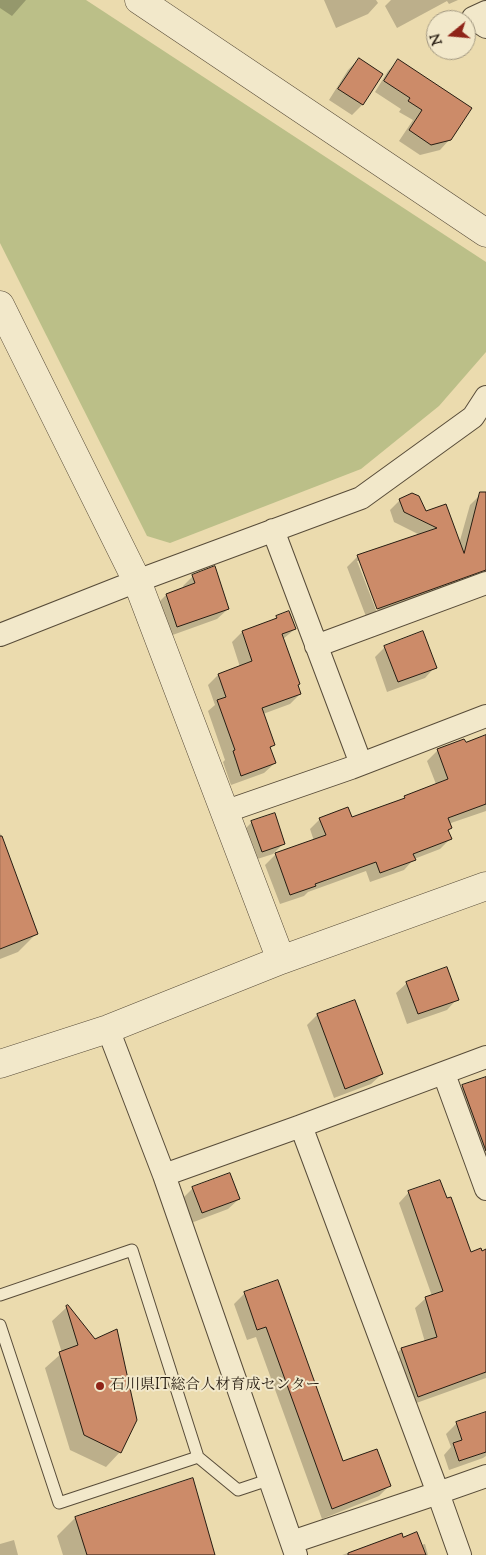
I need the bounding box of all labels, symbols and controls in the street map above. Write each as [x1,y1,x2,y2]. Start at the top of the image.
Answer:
north arrow [426,10,476,60]
text: N [426,31,449,47]
place label: 石川県IT総合人材育成センター [110,1377,320,1395]
marker: 石川県IT総合人材育成センター [94,1380,106,1392]

